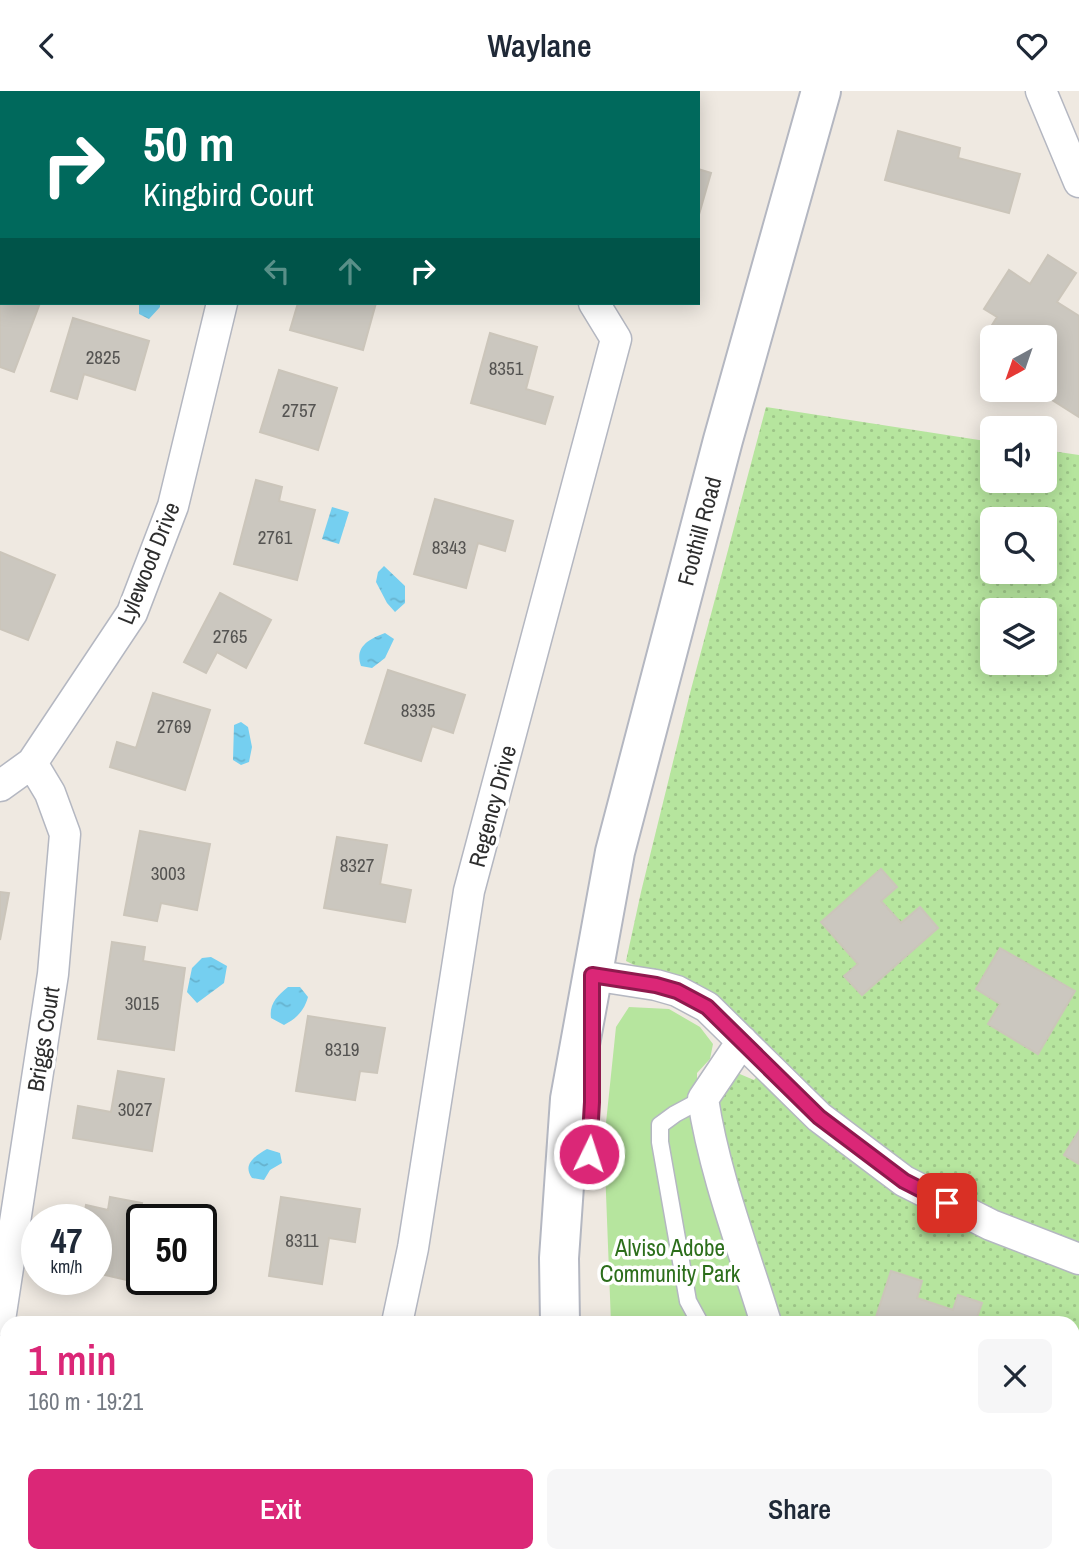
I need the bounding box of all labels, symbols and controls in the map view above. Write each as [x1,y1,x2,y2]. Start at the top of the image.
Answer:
text: Waylane [487,24,592,67]
icon: back [28,27,66,65]
icon: heart [1013,27,1051,65]
text: 50 m [143,110,235,176]
icon: right [28,119,119,210]
text: Kingbird Court [143,173,314,216]
icon: left [258,252,296,290]
icon: ahead [331,252,369,290]
icon: right [404,252,442,290]
north arrow [980,325,1057,403]
map controls [980,325,1057,675]
house number: 2825 [86,344,121,370]
house number: 8351 [489,355,524,381]
house number: 2757 [282,397,317,423]
button: sound [980,416,1057,493]
street label: Foothill Road [670,473,728,589]
street label: Lylewood Drive [109,497,187,629]
button: search [980,507,1057,584]
house number: 2761 [258,524,293,550]
house number: 8343 [432,534,466,560]
button: layers [980,598,1057,675]
house number: 2765 [213,623,248,649]
house number: 8335 [401,697,436,723]
house number: 2769 [157,713,191,739]
street label: Regency Drive [461,742,523,870]
house number: 8327 [340,852,375,878]
house number: 3003 [151,860,185,886]
street label: Briggs Court [19,984,67,1094]
house number: 3015 [125,990,160,1016]
house number: 8319 [325,1036,359,1062]
house number: 3027 [118,1096,153,1122]
position arrow [552,1117,626,1191]
pin [917,1173,977,1233]
icon: arrive [928,1184,966,1222]
speed limit sign: 50 [126,1204,217,1295]
text: 47 [51,1217,82,1264]
house number: 8311 [285,1227,319,1253]
park label: Alviso Adobe Community Park [600,1232,741,1289]
text: km/h [51,1254,83,1279]
text: 1 min [28,1332,117,1388]
button: close [978,1339,1052,1413]
text: 160 m · 19:21 [28,1386,143,1417]
button: Exit [28,1469,533,1549]
button: Share [547,1469,1052,1549]

